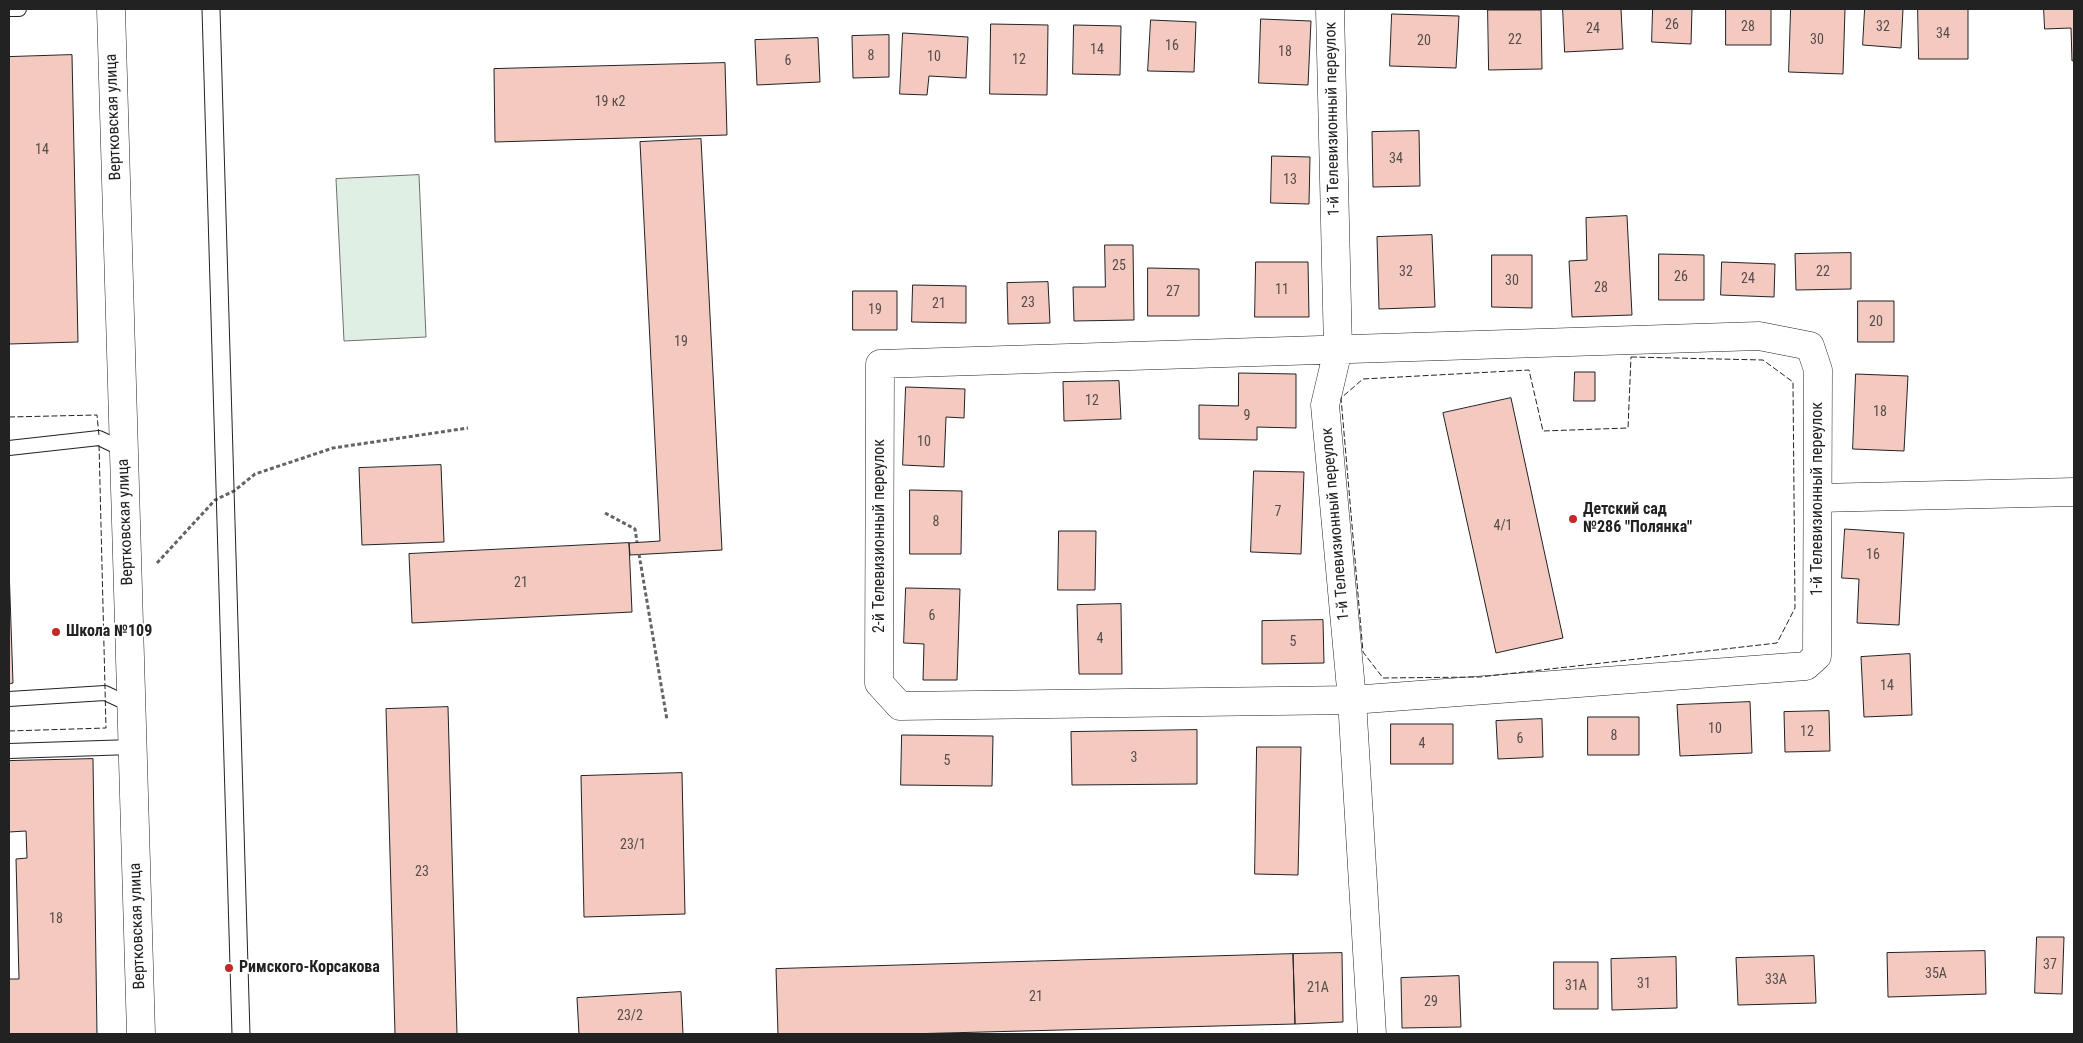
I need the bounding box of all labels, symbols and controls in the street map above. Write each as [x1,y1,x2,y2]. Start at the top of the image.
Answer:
house number: 26 [1665,17,1679,33]
house number: 28 [1741,19,1755,35]
house number: 32 [1876,19,1890,35]
house number: 24 [1586,21,1600,37]
street label: 1-й Телевизионный переулок [1322,22,1344,216]
house number: 34 [1936,26,1950,42]
house number: 22 [1508,32,1522,48]
house number: 30 [1810,32,1824,48]
house number: 20 [1417,33,1431,49]
house number: 16 [1165,38,1179,54]
house number: 14 [1090,42,1104,58]
house number: 18 [1278,44,1292,60]
house number: 8 [868,48,874,64]
house number: 10 [927,49,941,65]
house number: 12 [1012,52,1026,68]
street label: Вертковская улица [102,53,126,181]
house number: 6 [785,53,791,69]
house number: 19 к2 [595,94,625,110]
house number: 14 [35,142,49,158]
house number: 34 [1389,151,1403,167]
house number: 13 [1283,172,1297,188]
house number: 25 [1112,258,1126,274]
house number: 32 [1399,264,1413,280]
house number: 22 [1816,264,1830,280]
house number: 26 [1674,269,1688,285]
house number: 24 [1741,271,1755,287]
house number: 30 [1505,273,1519,289]
house number: 28 [1594,280,1608,296]
house number: 11 [1275,282,1289,298]
house number: 27 [1166,284,1180,300]
house number: 23 [1021,295,1035,311]
house number: 21 [932,296,946,312]
house number: 19 [868,302,882,318]
house number: 20 [1869,314,1883,330]
house number: 19 [674,334,688,350]
house number: 12 [1085,393,1099,409]
street label: 1-й Телевизионный переулок [1808,402,1828,596]
house number: 18 [1873,404,1887,420]
house number: 9 [1244,408,1250,424]
street label: 1-й Телевизионный переулок [1318,426,1354,622]
house number: 10 [917,434,931,450]
street label: 2-й Телевизионный переулок [870,439,890,633]
street label: Вертковская улица [114,458,138,586]
place label: Детский сад №286 "Полянка" [1583,500,1692,538]
house number: 7 [1275,504,1281,520]
marker: Детский сад №286 "Полянка" [1567,513,1579,525]
house number: 8 [933,514,939,530]
house number: 4/1 [1493,518,1513,534]
house number: 16 [1866,547,1880,563]
house number: 21 [514,575,528,591]
house number: 6 [929,608,935,624]
place label: Школа №109 [66,622,152,642]
marker: Школа №109 [50,626,62,638]
house number: 4 [1097,631,1103,647]
house number: 5 [1290,634,1296,650]
house number: 14 [1880,678,1894,694]
house number: 10 [1708,721,1722,737]
house number: 12 [1800,724,1814,740]
house number: 8 [1611,728,1617,744]
house number: 6 [1517,731,1523,747]
house number: 4 [1419,736,1425,752]
house number: 3 [1131,750,1137,766]
house number: 5 [944,753,950,769]
house number: 23/1 [620,837,646,853]
street label: Вертковская улица [126,862,150,990]
house number: 23 [415,864,429,880]
house number: 18 [49,911,63,927]
house number: 37 [2043,957,2057,973]
place label: Римского-Корсакова [239,958,380,978]
marker: Римского-Корсакова [223,962,235,974]
house number: 35А [1925,966,1947,982]
house number: 33А [1765,972,1787,988]
house number: 31 [1637,976,1651,992]
house number: 31А [1565,978,1587,994]
house number: 21А [1307,980,1329,996]
house number: 21 [1029,989,1043,1005]
house number: 29 [1424,994,1438,1010]
house number: 23/2 [617,1008,643,1024]

